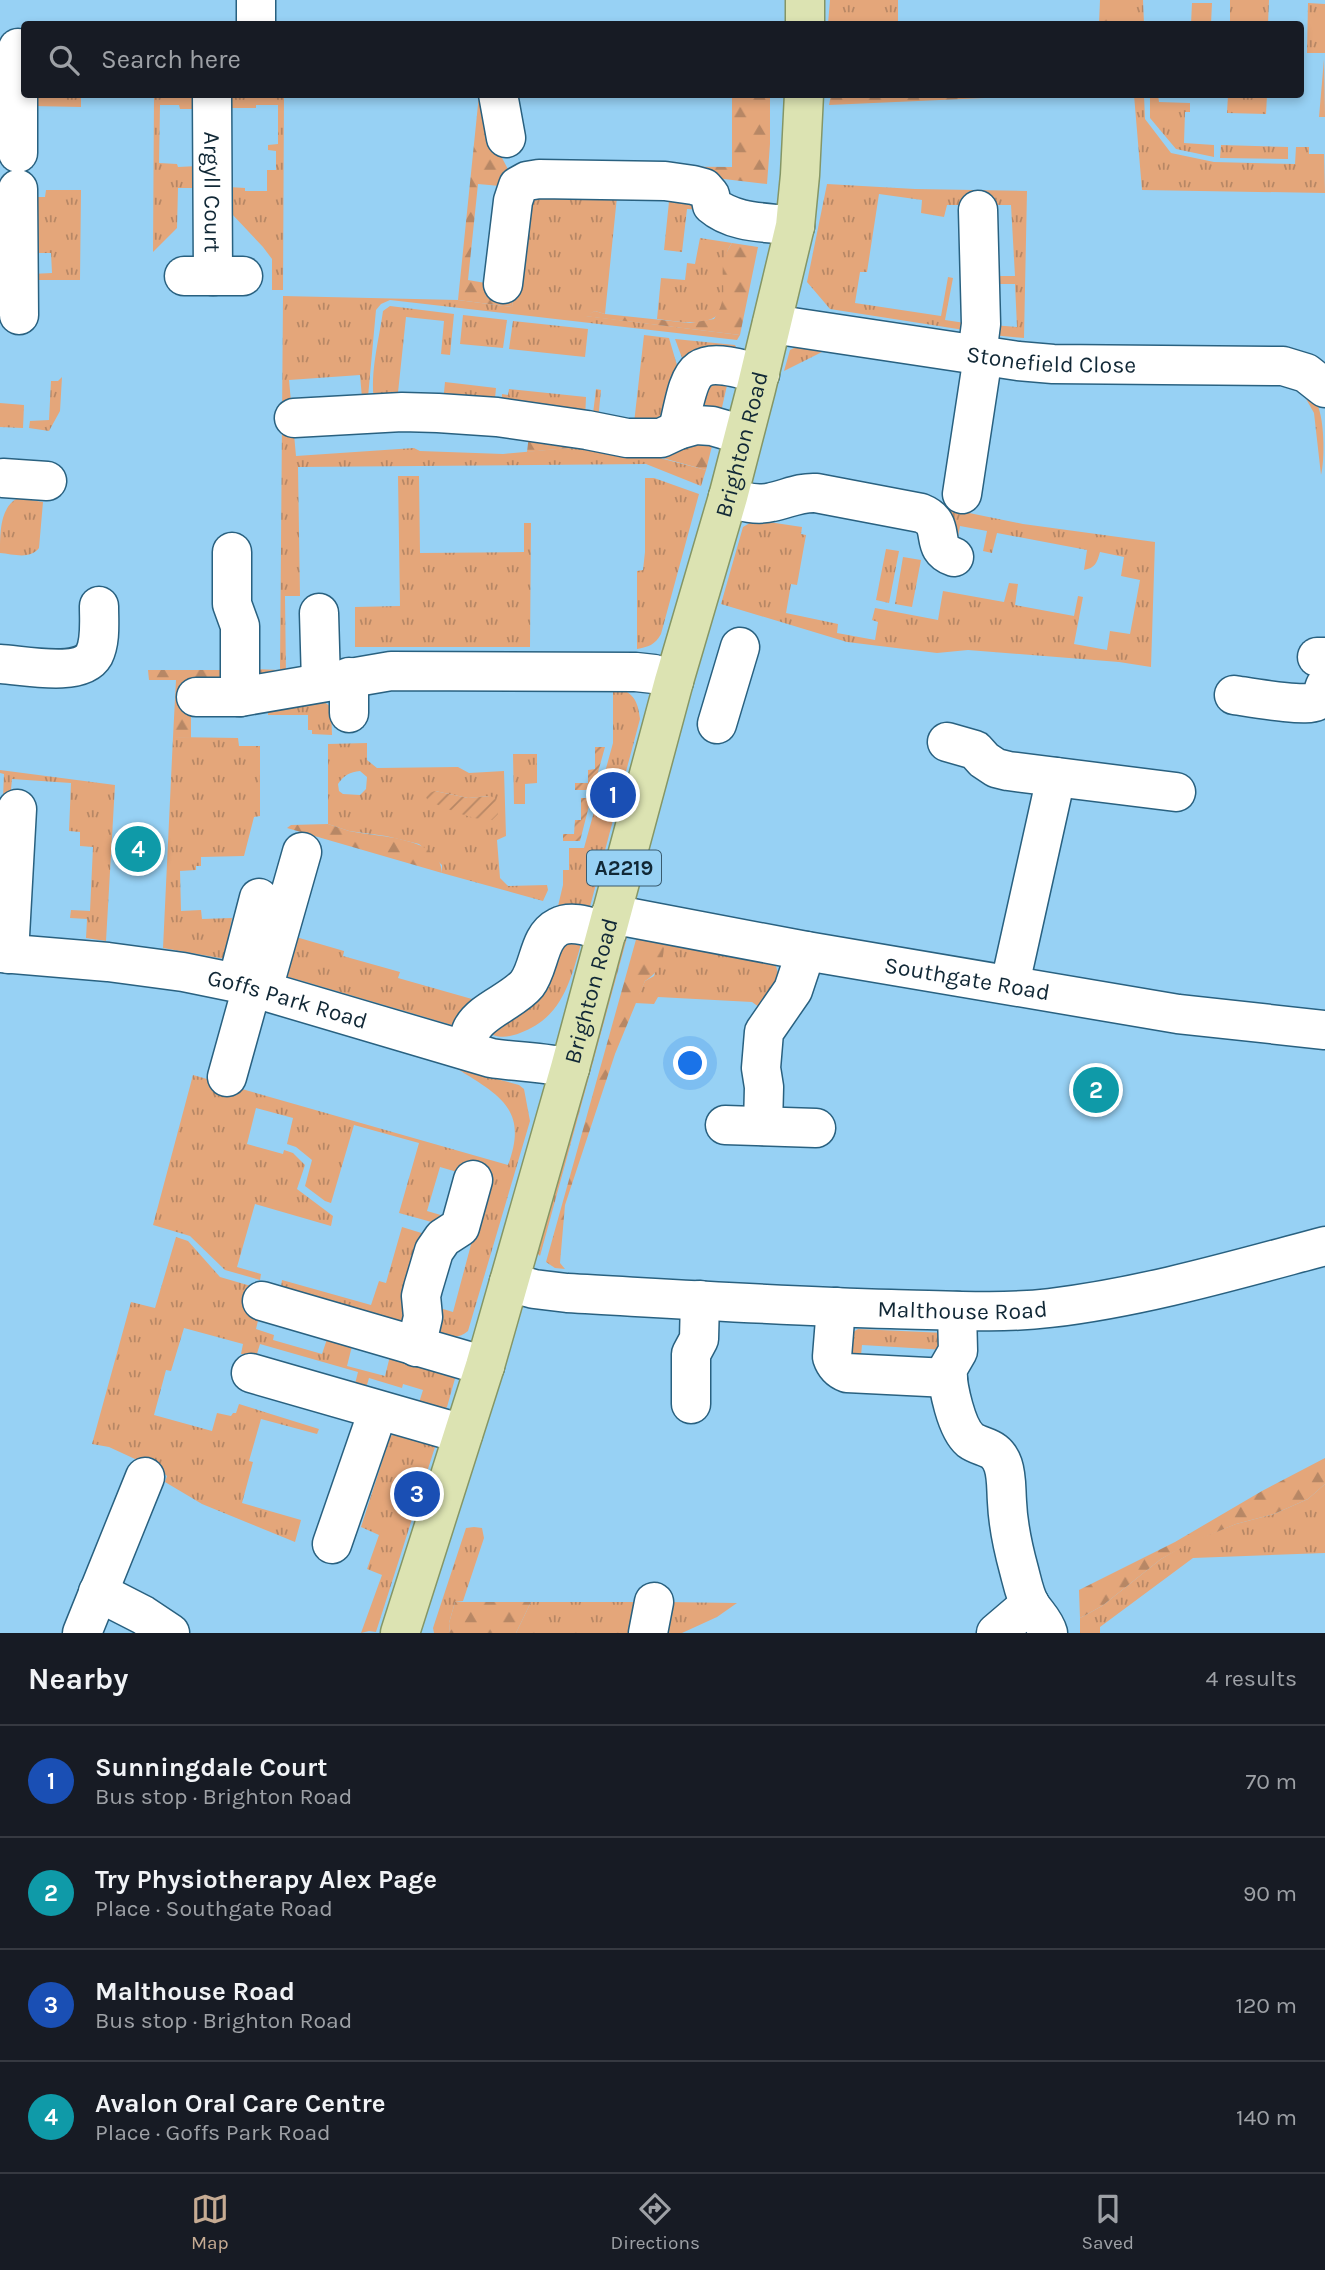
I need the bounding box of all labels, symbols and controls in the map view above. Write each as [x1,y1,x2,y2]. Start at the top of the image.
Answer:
search box [21,21,1304,98]
icon: search [45,41,83,79]
text: Search here [101,44,241,75]
street label: Argyll Court [198,131,226,253]
street label: Stonefield Close [965,340,1136,379]
street label: Brighton Road [710,369,774,521]
pin: 1 [590,769,636,821]
pin: 4 [115,823,161,875]
road number: A2219 [587,850,661,886]
street label: Brighton Road [559,915,624,1067]
street label: Southgate Road [882,951,1052,1006]
street label: Goffs Park Road [205,964,371,1035]
your location [673,1046,707,1080]
pin: 2 [1073,1064,1119,1116]
street label: Malthouse Road [877,1295,1049,1325]
pin: 3 [394,1468,440,1520]
text: Nearby [28,1661,128,1697]
text: 4 results [1205,1665,1297,1692]
text: Sunningdale Court [95,1752,328,1783]
text: 1 [47,1768,55,1795]
text: 70 m [1246,1768,1297,1795]
text: Bus stop · Brighton Road [95,1783,352,1810]
text: Try Physiotherapy Alex Page [95,1864,437,1895]
text: 2 [44,1880,58,1907]
text: 90 m [1243,1880,1297,1907]
text: Place · Southgate Road [95,1895,333,1922]
text: Malthouse Road [95,1976,295,2007]
text: 3 [44,1992,58,2019]
text: 120 m [1235,1992,1297,2019]
text: Bus stop · Brighton Road [95,2007,352,2034]
text: Avalon Oral Care Centre [95,2088,385,2119]
text: 4 [44,2104,58,2131]
text: 140 m [1236,2104,1297,2131]
text: Place · Goffs Park Road [95,2119,331,2146]
tab: Map [191,2190,229,2254]
tab: Directions [611,2190,700,2254]
tab: Saved [1082,2190,1134,2254]

